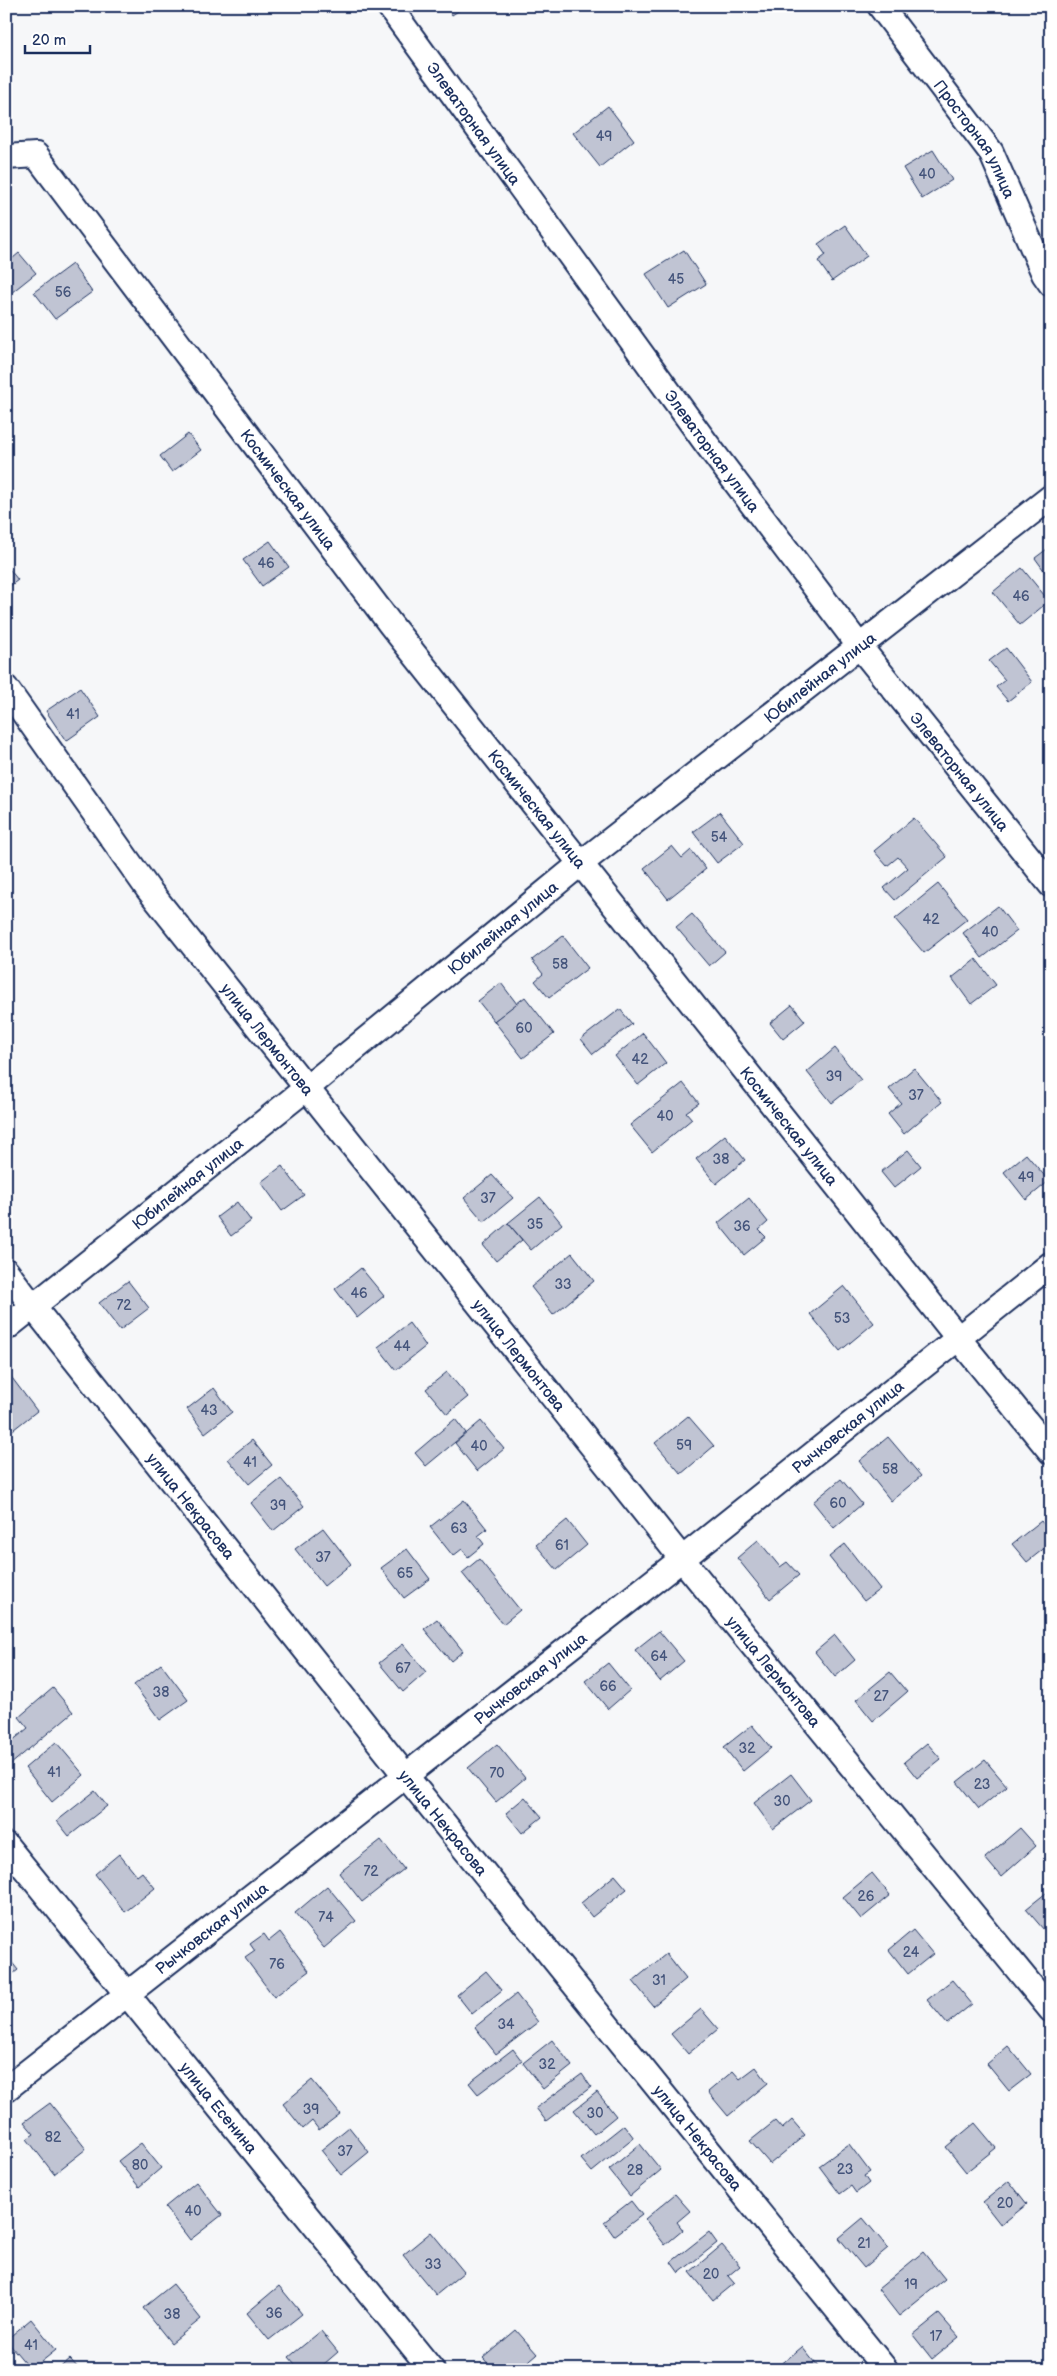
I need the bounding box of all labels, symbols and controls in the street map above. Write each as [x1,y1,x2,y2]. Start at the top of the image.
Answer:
scale bar [25,22,90,54]
text: 20 m [32,31,66,50]
street label: Элеваторная улица [422,59,524,190]
street label: Просторная улица [929,77,1018,202]
house number: 49 [596,128,612,145]
house number: 40 [919,166,935,183]
house number: 45 [668,271,684,288]
house number: 56 [55,284,72,301]
street label: Элеваторная улица [660,387,763,517]
street label: Космическая улица [236,426,339,555]
house number: 46 [257,555,275,572]
house number: 46 [1012,588,1030,605]
street label: Юбилейная улица [761,629,881,728]
house number: 41 [66,706,80,723]
street label: Элеваторная улица [905,709,1013,836]
street label: Космическая улица [483,747,589,873]
house number: 54 [711,829,728,846]
street label: Юбилейная улица [445,878,563,979]
house number: 42 [923,911,940,928]
house number: 40 [982,924,998,941]
house number: 58 [552,956,568,973]
street label: улица Лермонтова [216,980,317,1100]
house number: 60 [516,1020,532,1037]
house number: 42 [632,1051,649,1068]
street label: Космическая улица [735,1064,841,1190]
house number: 39 [826,1068,842,1085]
house number: 37 [908,1087,924,1104]
house number: 40 [657,1108,673,1125]
street label: Юбилейная улица [129,1134,248,1235]
house number: 38 [713,1151,729,1168]
house number: 49 [1018,1169,1034,1186]
house number: 37 [480,1190,496,1207]
house number: 35 [527,1216,543,1233]
house number: 36 [733,1218,751,1235]
house number: 33 [554,1276,572,1293]
house number: 46 [350,1285,368,1302]
street label: улица Лермонтова [468,1296,569,1416]
house number: 72 [116,1297,132,1314]
house number: 53 [834,1310,850,1327]
house number: 44 [393,1338,411,1355]
street label: Рычковская улица [789,1377,909,1478]
house number: 43 [200,1402,218,1419]
house number: 59 [676,1437,692,1454]
house number: 40 [471,1438,487,1455]
street label: улица Некрасова [142,1450,238,1564]
house number: 41 [243,1454,257,1471]
house number: 58 [882,1461,898,1478]
house number: 60 [830,1495,846,1512]
house number: 39 [270,1497,286,1514]
house number: 63 [450,1520,468,1537]
house number: 61 [555,1537,569,1554]
house number: 37 [315,1549,331,1566]
house number: 65 [397,1565,413,1582]
street label: улица Лермонтова [722,1613,824,1732]
street label: Рычковская улица [471,1629,592,1729]
house number: 64 [650,1648,668,1665]
house number: 67 [395,1660,411,1677]
house number: 66 [599,1678,617,1695]
house number: 38 [153,1684,169,1701]
house number: 27 [873,1688,889,1705]
house number: 32 [739,1740,756,1757]
house number: 41 [47,1764,61,1781]
house number: 70 [489,1765,505,1782]
street label: улица Некрасова [394,1767,491,1881]
house number: 23 [974,1776,990,1793]
house number: 30 [774,1793,790,1810]
house number: 72 [363,1863,379,1880]
street label: Рычковская улица [152,1879,273,1979]
house number: 26 [858,1888,875,1905]
house number: 74 [318,1909,334,1926]
house number: 24 [903,1944,920,1961]
house number: 76 [269,1956,285,1973]
house number: 31 [652,1972,666,1989]
house number: 34 [497,2016,515,2033]
house number: 32 [539,2056,556,2073]
street label: улица Есенина [175,2059,261,2158]
street label: улица Некрасова [648,2082,746,2196]
house number: 39 [303,2101,319,2118]
house number: 30 [587,2105,603,2122]
house number: 82 [45,2129,62,2146]
house number: 37 [337,2143,353,2160]
house number: 80 [132,2157,148,2174]
house number: 23 [837,2161,853,2178]
house number: 28 [627,2162,643,2179]
house number: 20 [997,2195,1013,2212]
house number: 40 [185,2203,201,2220]
house number: 21 [857,2235,871,2252]
house number: 33 [424,2256,442,2273]
house number: 20 [703,2266,719,2283]
house number: 19 [904,2276,918,2293]
house number: 36 [265,2305,283,2322]
house number: 38 [164,2306,180,2323]
house number: 17 [930,2328,942,2345]
house number: 41 [24,2337,38,2354]

